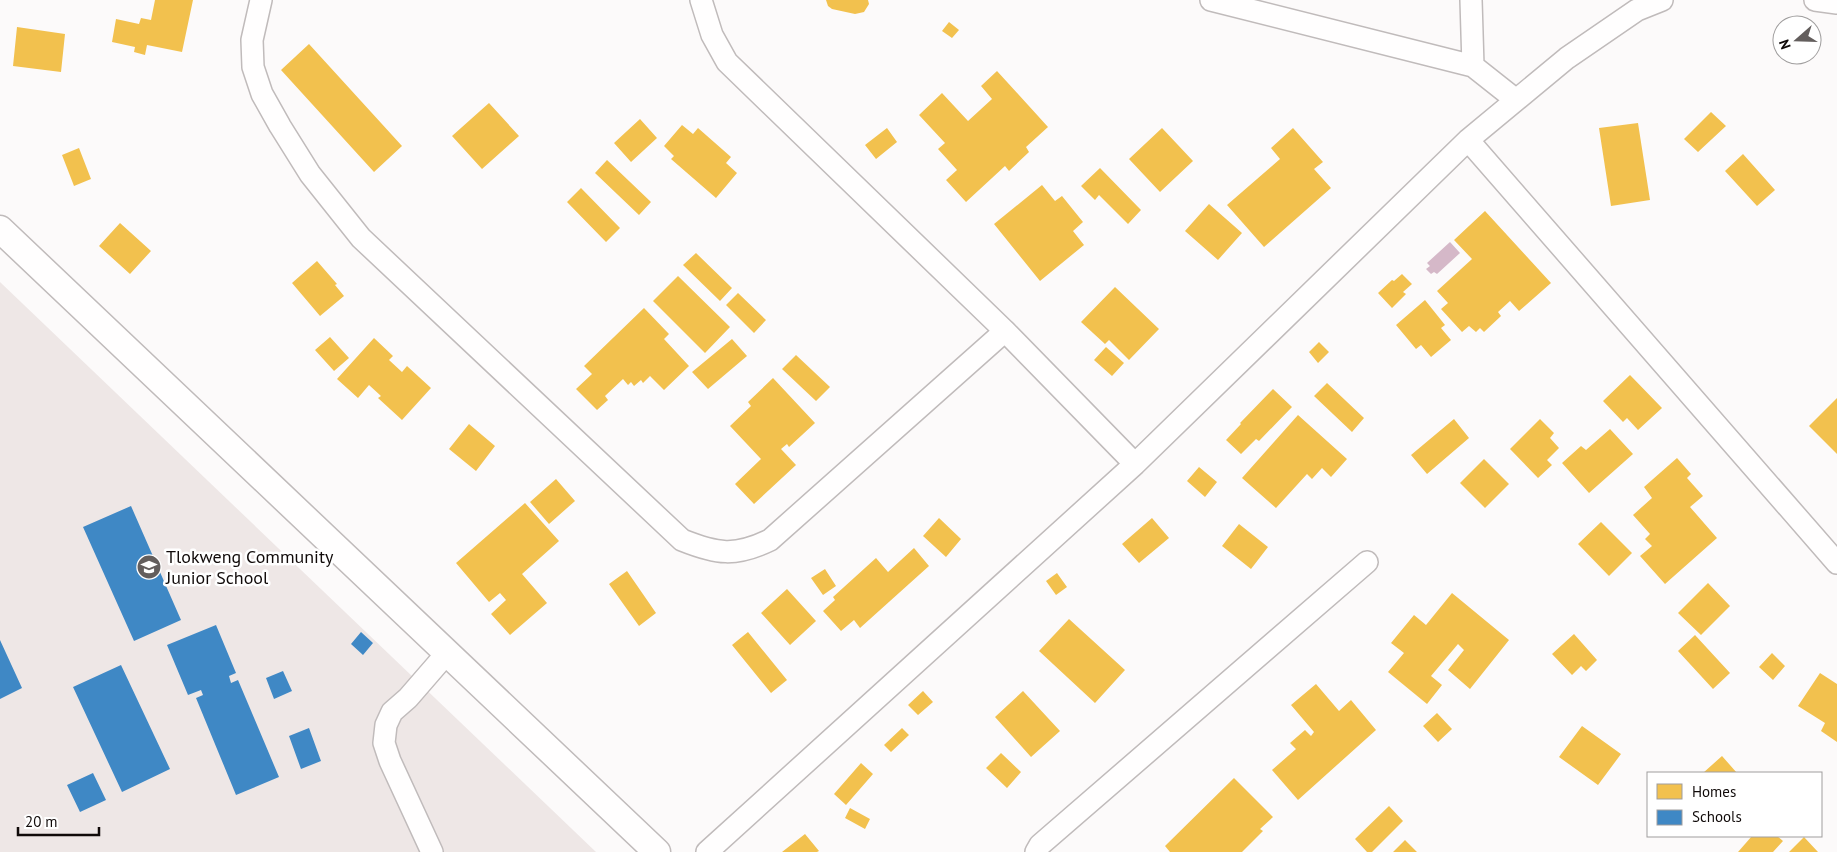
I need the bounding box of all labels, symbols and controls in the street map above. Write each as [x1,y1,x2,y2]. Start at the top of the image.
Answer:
north arrow [1772,15,1822,65]
text: N [1775,37,1795,52]
place label: Tlokweng Community Junior School [165,545,334,589]
school or university icon: Tlokweng Community Junior School [136,554,162,580]
legend [1647,772,1822,837]
text: Homes [1692,782,1736,801]
scale bar [18,804,99,836]
text: Schools [1692,807,1742,826]
text: 20 m [25,812,58,831]

